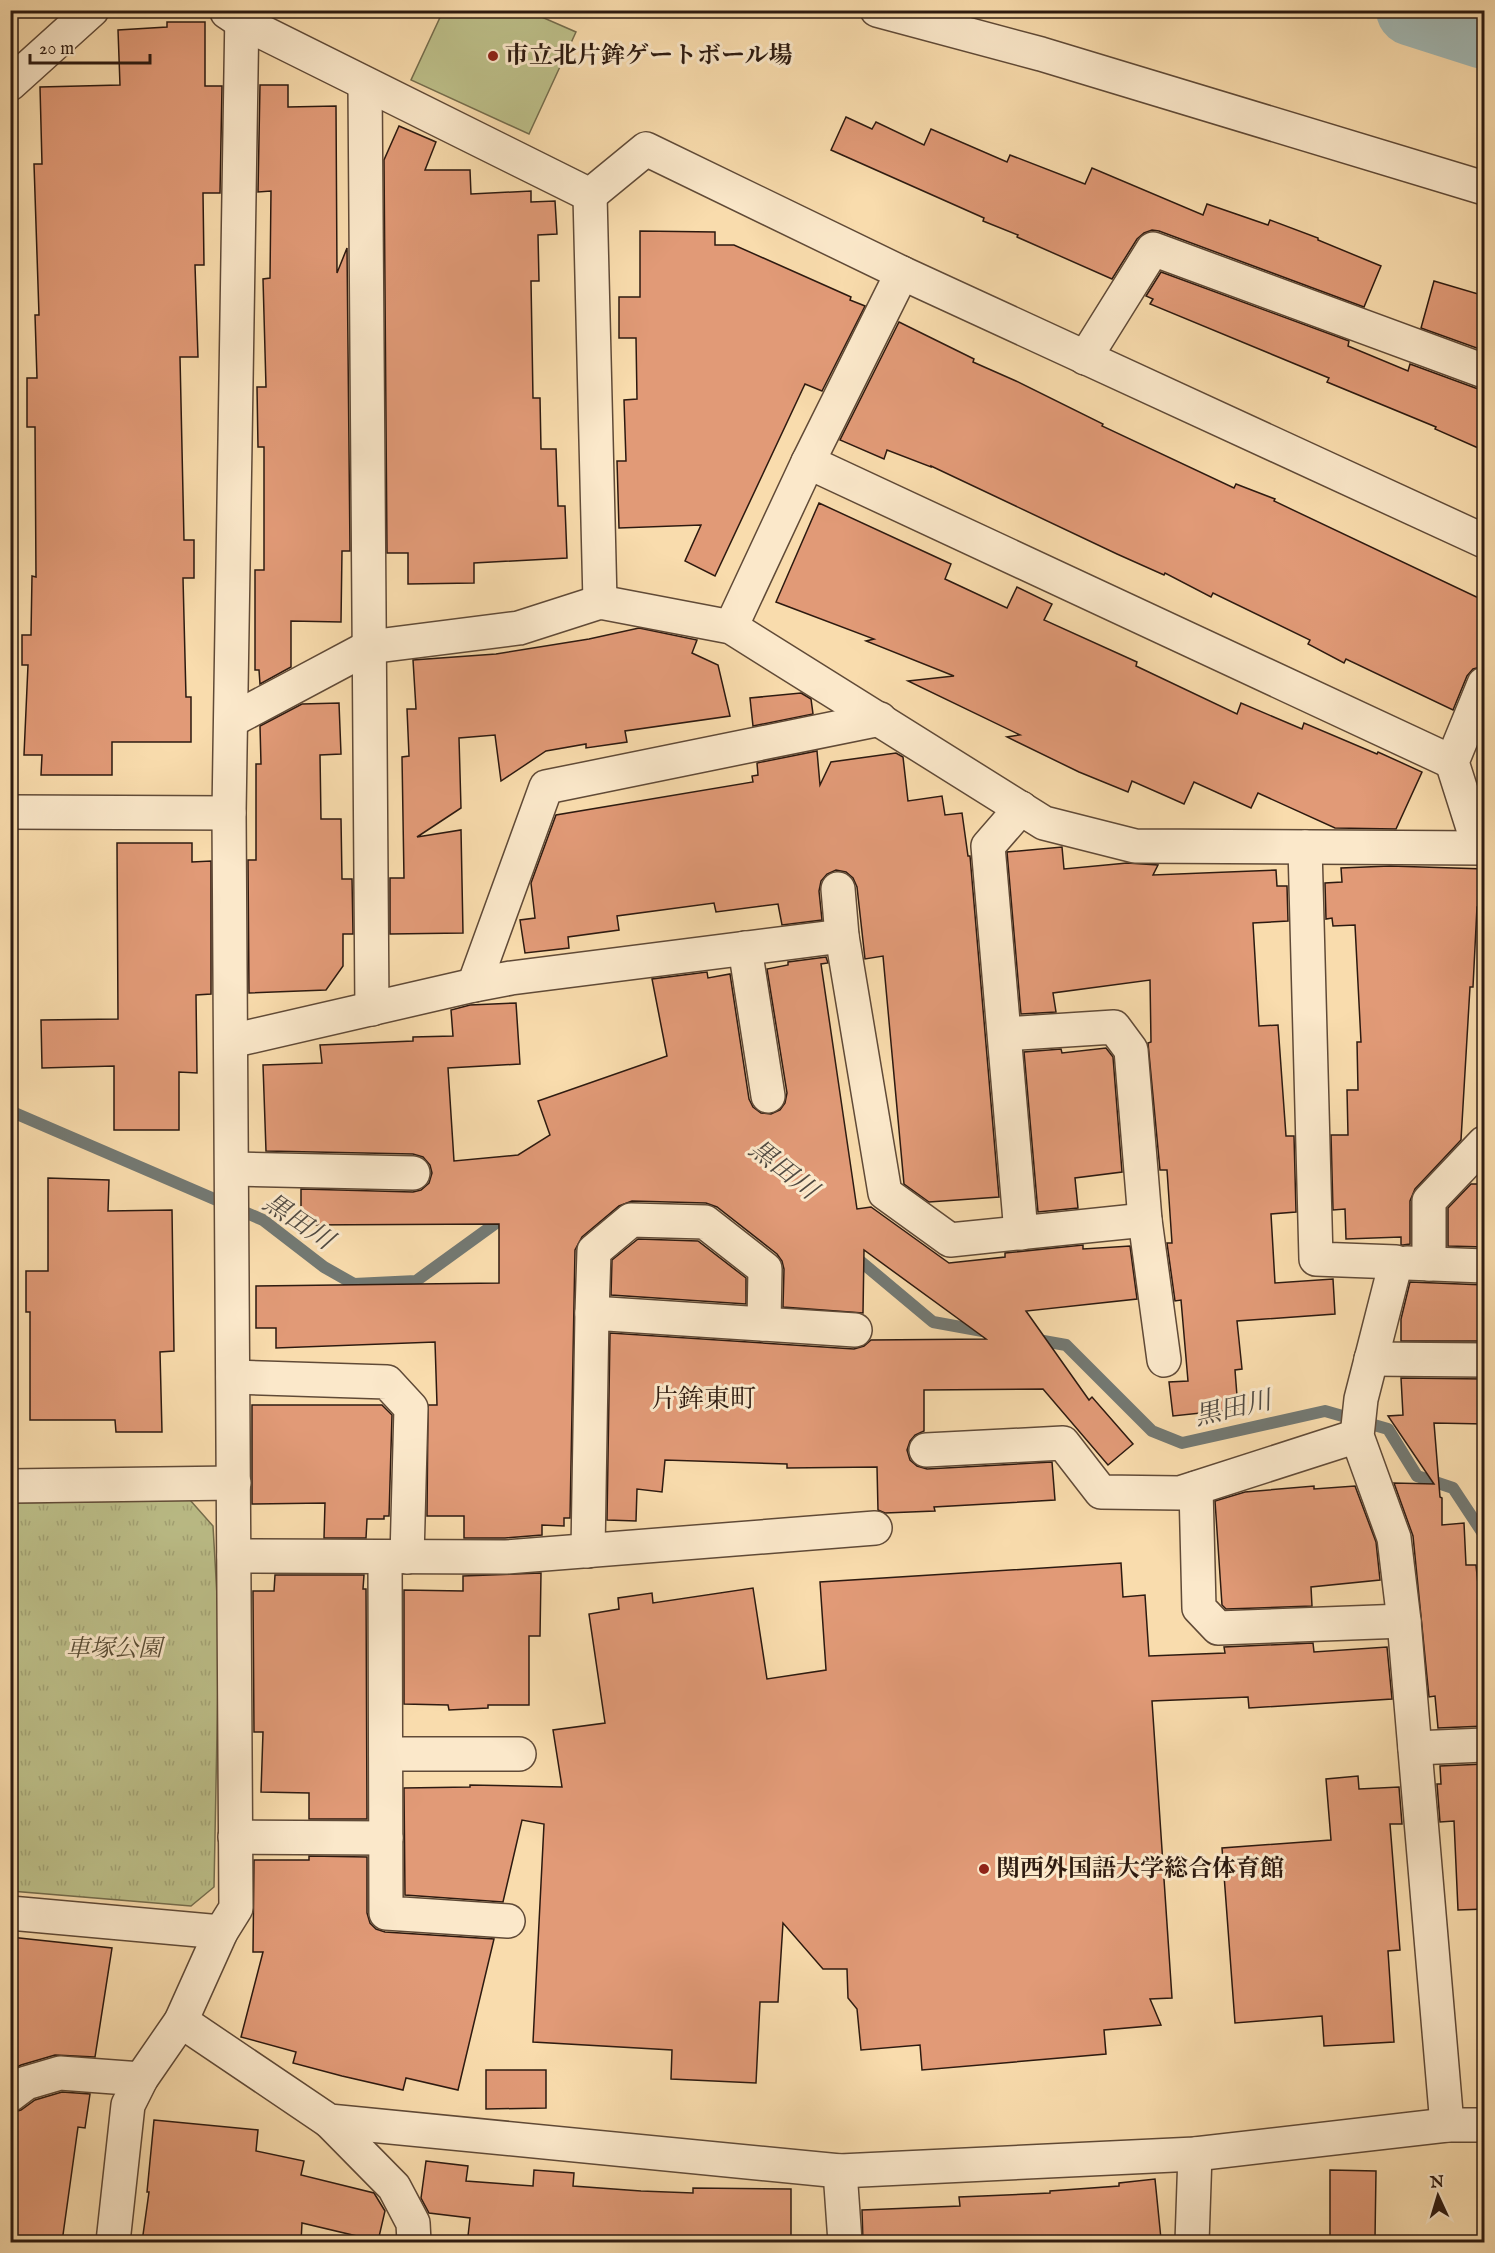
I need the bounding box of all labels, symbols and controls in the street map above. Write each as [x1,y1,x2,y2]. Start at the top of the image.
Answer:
scale bar [30,27,150,65]
text: 20 m [39,38,74,61]
place label: 市立北片鉾ゲートボール場 [505,41,793,72]
marker: 市立北片鉾ゲートボール場 [486,49,500,63]
water label: 黒田川 [742,1133,826,1209]
water label: 黒田川 [256,1187,342,1259]
district label: 片鉾東町 [652,1383,756,1416]
water label: 黒田川 [1191,1383,1278,1434]
park label: 車塚公園 [66,1634,166,1665]
place label: 関西外国語大学総合体育館 [996,1854,1284,1885]
marker: 関西外国語大学総合体育館 [977,1862,991,1876]
north arrow [1408,2166,1468,2226]
text: N [1428,2173,1445,2194]

